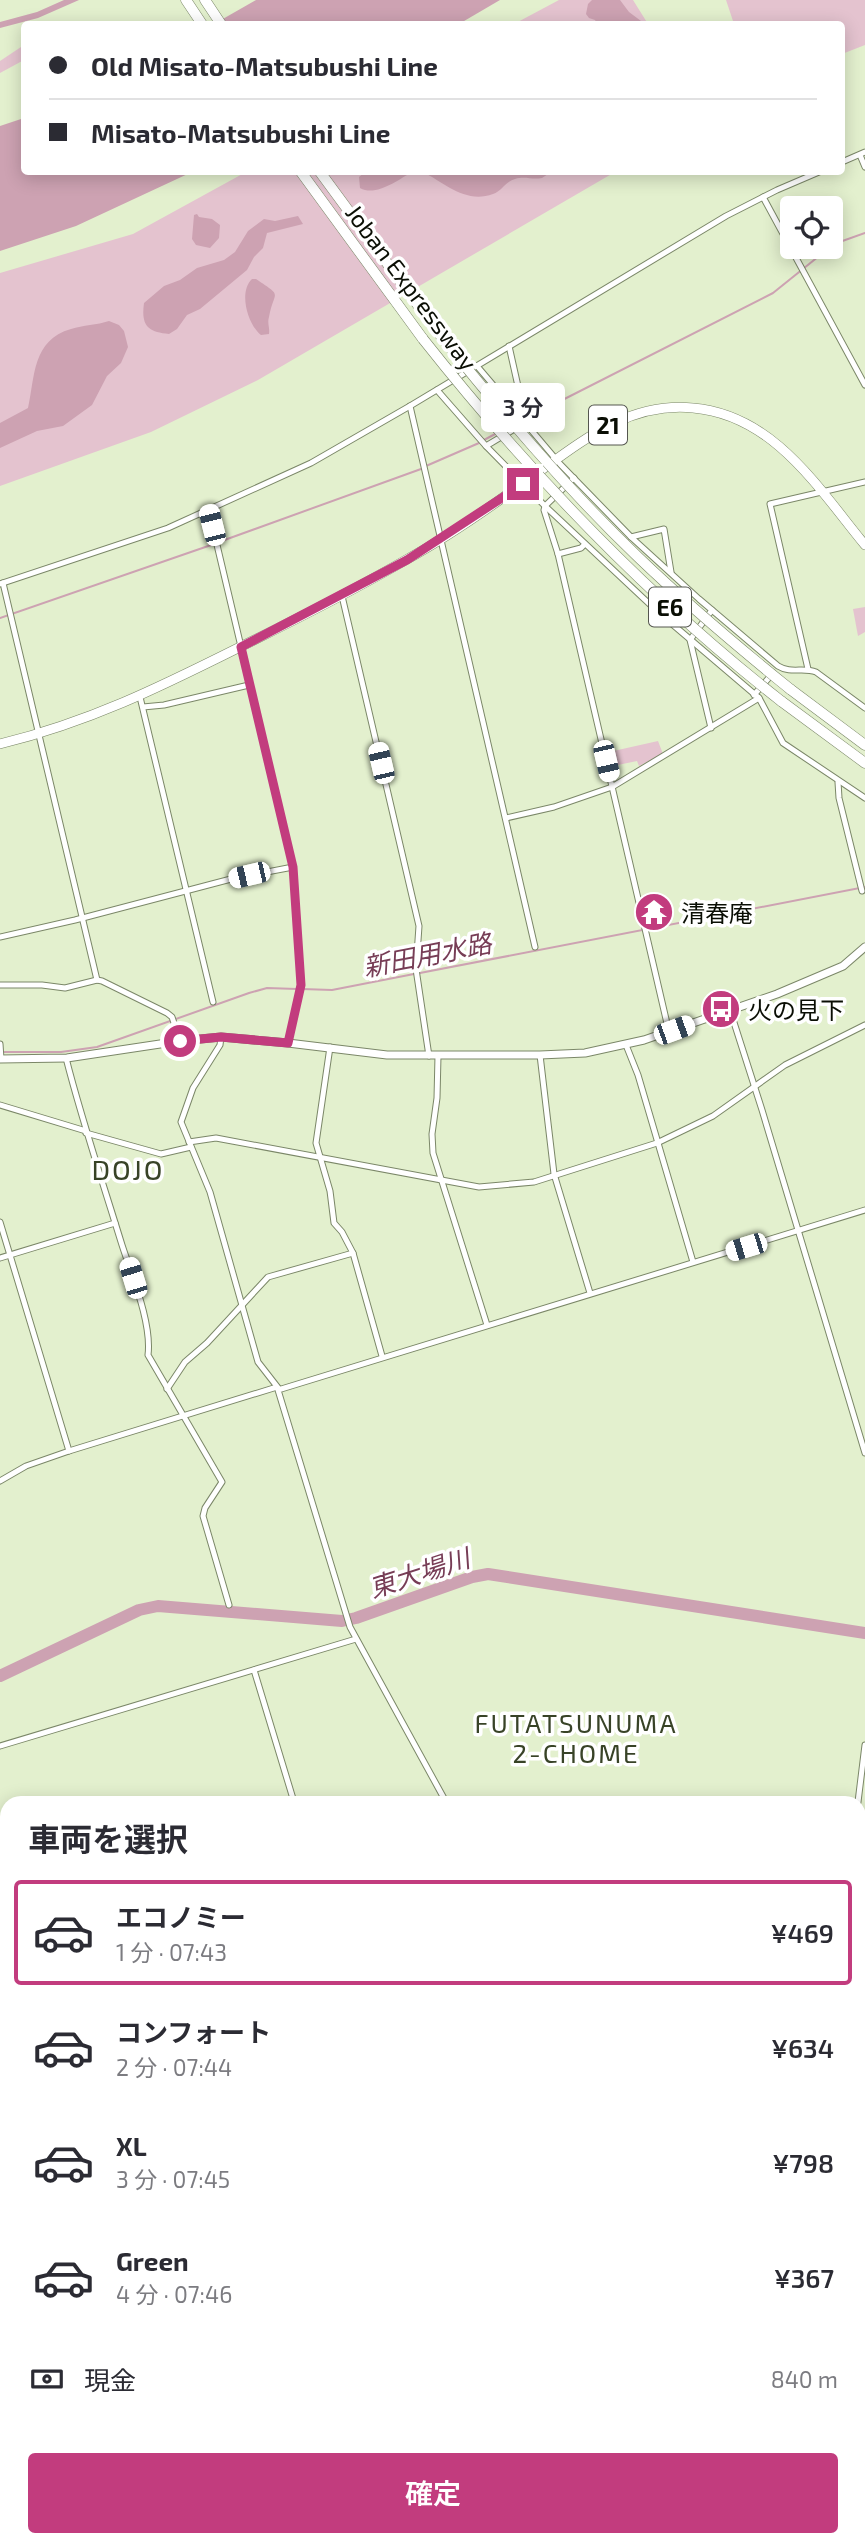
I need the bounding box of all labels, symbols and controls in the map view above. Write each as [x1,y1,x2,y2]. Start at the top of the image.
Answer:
text: Old Misato-Matsubushi Line [91,50,438,81]
text: Misato-Matsubushi Line [91,117,390,148]
map controls [780,196,843,259]
button: locate [780,196,843,259]
street label: Joban Expressway [340,198,484,376]
callout: 3 分 [481,382,565,432]
text: 3 分 [503,393,543,421]
road number: 21 [589,406,627,444]
route end [507,468,539,500]
car [197,502,228,548]
road number: E6 [649,587,691,626]
car [592,738,621,784]
car [367,740,396,786]
car [227,860,272,890]
temple icon: 清春庵 [633,891,675,933]
place label: 清春庵 [681,898,753,927]
water label: 新田用水路 [360,926,496,982]
bus stop icon: 火の見下 [700,988,742,1030]
place label: 火の見下 [748,995,844,1024]
car [651,1013,698,1047]
route start [164,1025,196,1057]
district label: DOJO [91,1152,165,1186]
car [723,1231,770,1263]
car [117,1255,150,1301]
water label: 東大場川 [365,1540,476,1603]
district label: FUTATSUNUMA 2-CHOME [474,1707,678,1768]
text: 車両を選択 [28,1819,188,1857]
icon: car [32,1901,95,1964]
text: エコノミー [116,1901,246,1932]
text: ¥469 [771,1917,834,1948]
text: 1 分 · 07:43 [116,1938,227,1966]
icon: car [32,2016,95,2079]
text: コンフォート [116,2016,271,2047]
text: ¥634 [771,2032,834,2063]
text: 2 分 · 07:44 [116,2053,232,2081]
text: XL [116,2130,147,2161]
icon: car [32,2131,95,2194]
text: ¥798 [773,2147,834,2178]
text: 3 分 · 07:45 [116,2165,230,2193]
text: Green [116,2245,189,2276]
icon: car [32,2246,95,2309]
text: ¥367 [774,2262,834,2293]
text: 4 分 · 07:46 [116,2280,232,2308]
icon: cash [28,2360,66,2398]
text: 現金 [84,2364,136,2395]
text: 840 m [771,2365,838,2393]
button: 確定 [28,2453,838,2533]

